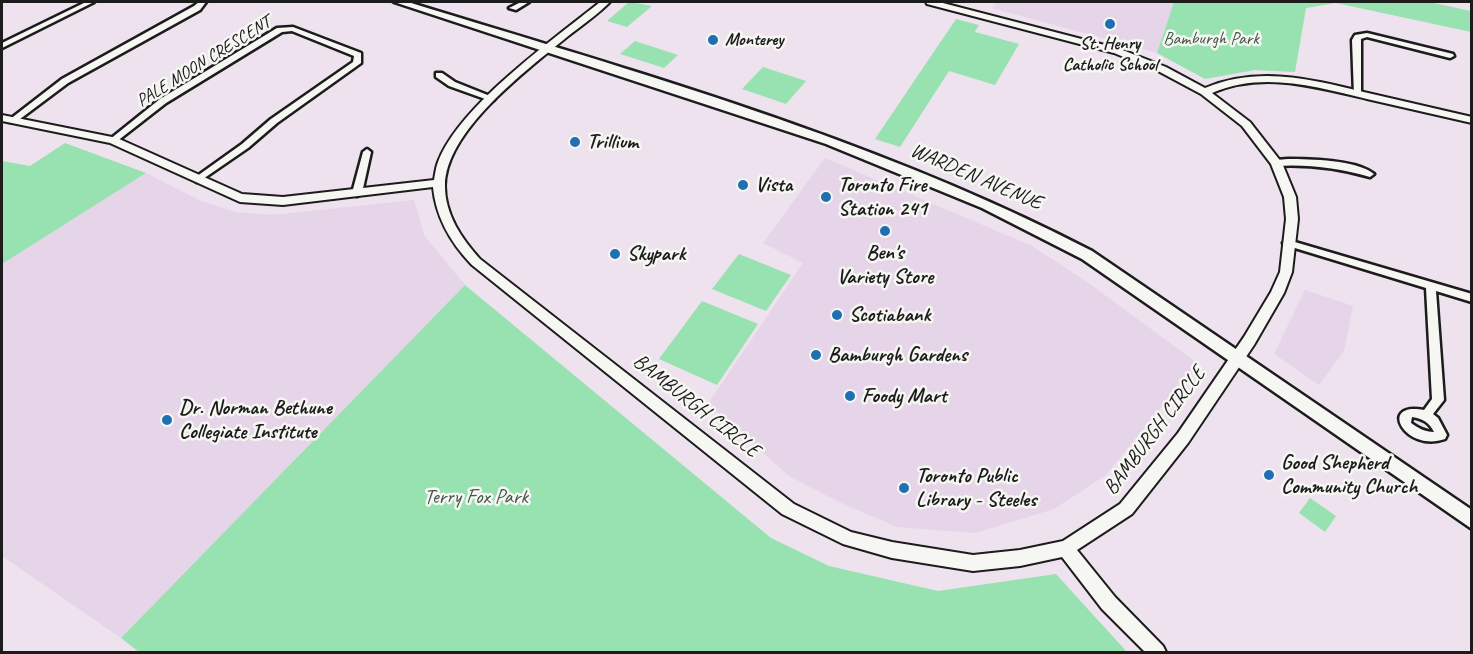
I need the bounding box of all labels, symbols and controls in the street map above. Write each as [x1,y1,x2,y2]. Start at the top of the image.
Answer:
street label: PALE MOON CRESCENT [133,12,275,112]
marker: St. Henry Catholic School [1103,17,1117,31]
park label: Bamburgh Park [1163,28,1259,50]
place label: Monterey [725,29,783,51]
marker: Monterey [706,33,720,47]
place label: St. Henry Catholic School [1063,33,1157,76]
place label: Trillium [587,129,638,155]
marker: Trillium [568,135,582,149]
street label: WARDEN AVENUE [907,138,1045,216]
place label: Vista [755,172,792,198]
place label: Toronto Fire Station 241 [838,172,927,222]
marker: Vista [736,178,750,192]
marker: Toronto Fire Station 241 [819,190,833,204]
marker: Ben's Variety Store [878,224,892,238]
place label: Ben's Variety Store [837,240,933,290]
place label: Skypark [627,241,685,267]
marker: Skypark [608,247,622,261]
place label: Scotiabank [849,302,930,328]
marker: Scotiabank [830,308,844,322]
place label: Bamburgh Gardens [828,342,967,368]
marker: Bamburgh Gardens [809,348,823,362]
street label: BAMBURGH CIRCLE [628,349,764,463]
street label: BAMBURGH CIRCLE [1099,362,1211,500]
place label: Foody Mart [862,383,946,409]
marker: Foody Mart [843,389,857,403]
place label: Dr. Norman Bethune Collegiate Institute [179,395,332,445]
marker: Dr. Norman Bethune Collegiate Institute [160,413,174,427]
place label: Good Shepherd Community Church [1281,450,1417,500]
place label: Toronto Public Library - Steeles [916,463,1036,513]
marker: Good Shepherd Community Church [1262,468,1276,482]
marker: Toronto Public Library - Steeles [897,481,911,495]
park label: Terry Fox Park [424,484,528,510]

